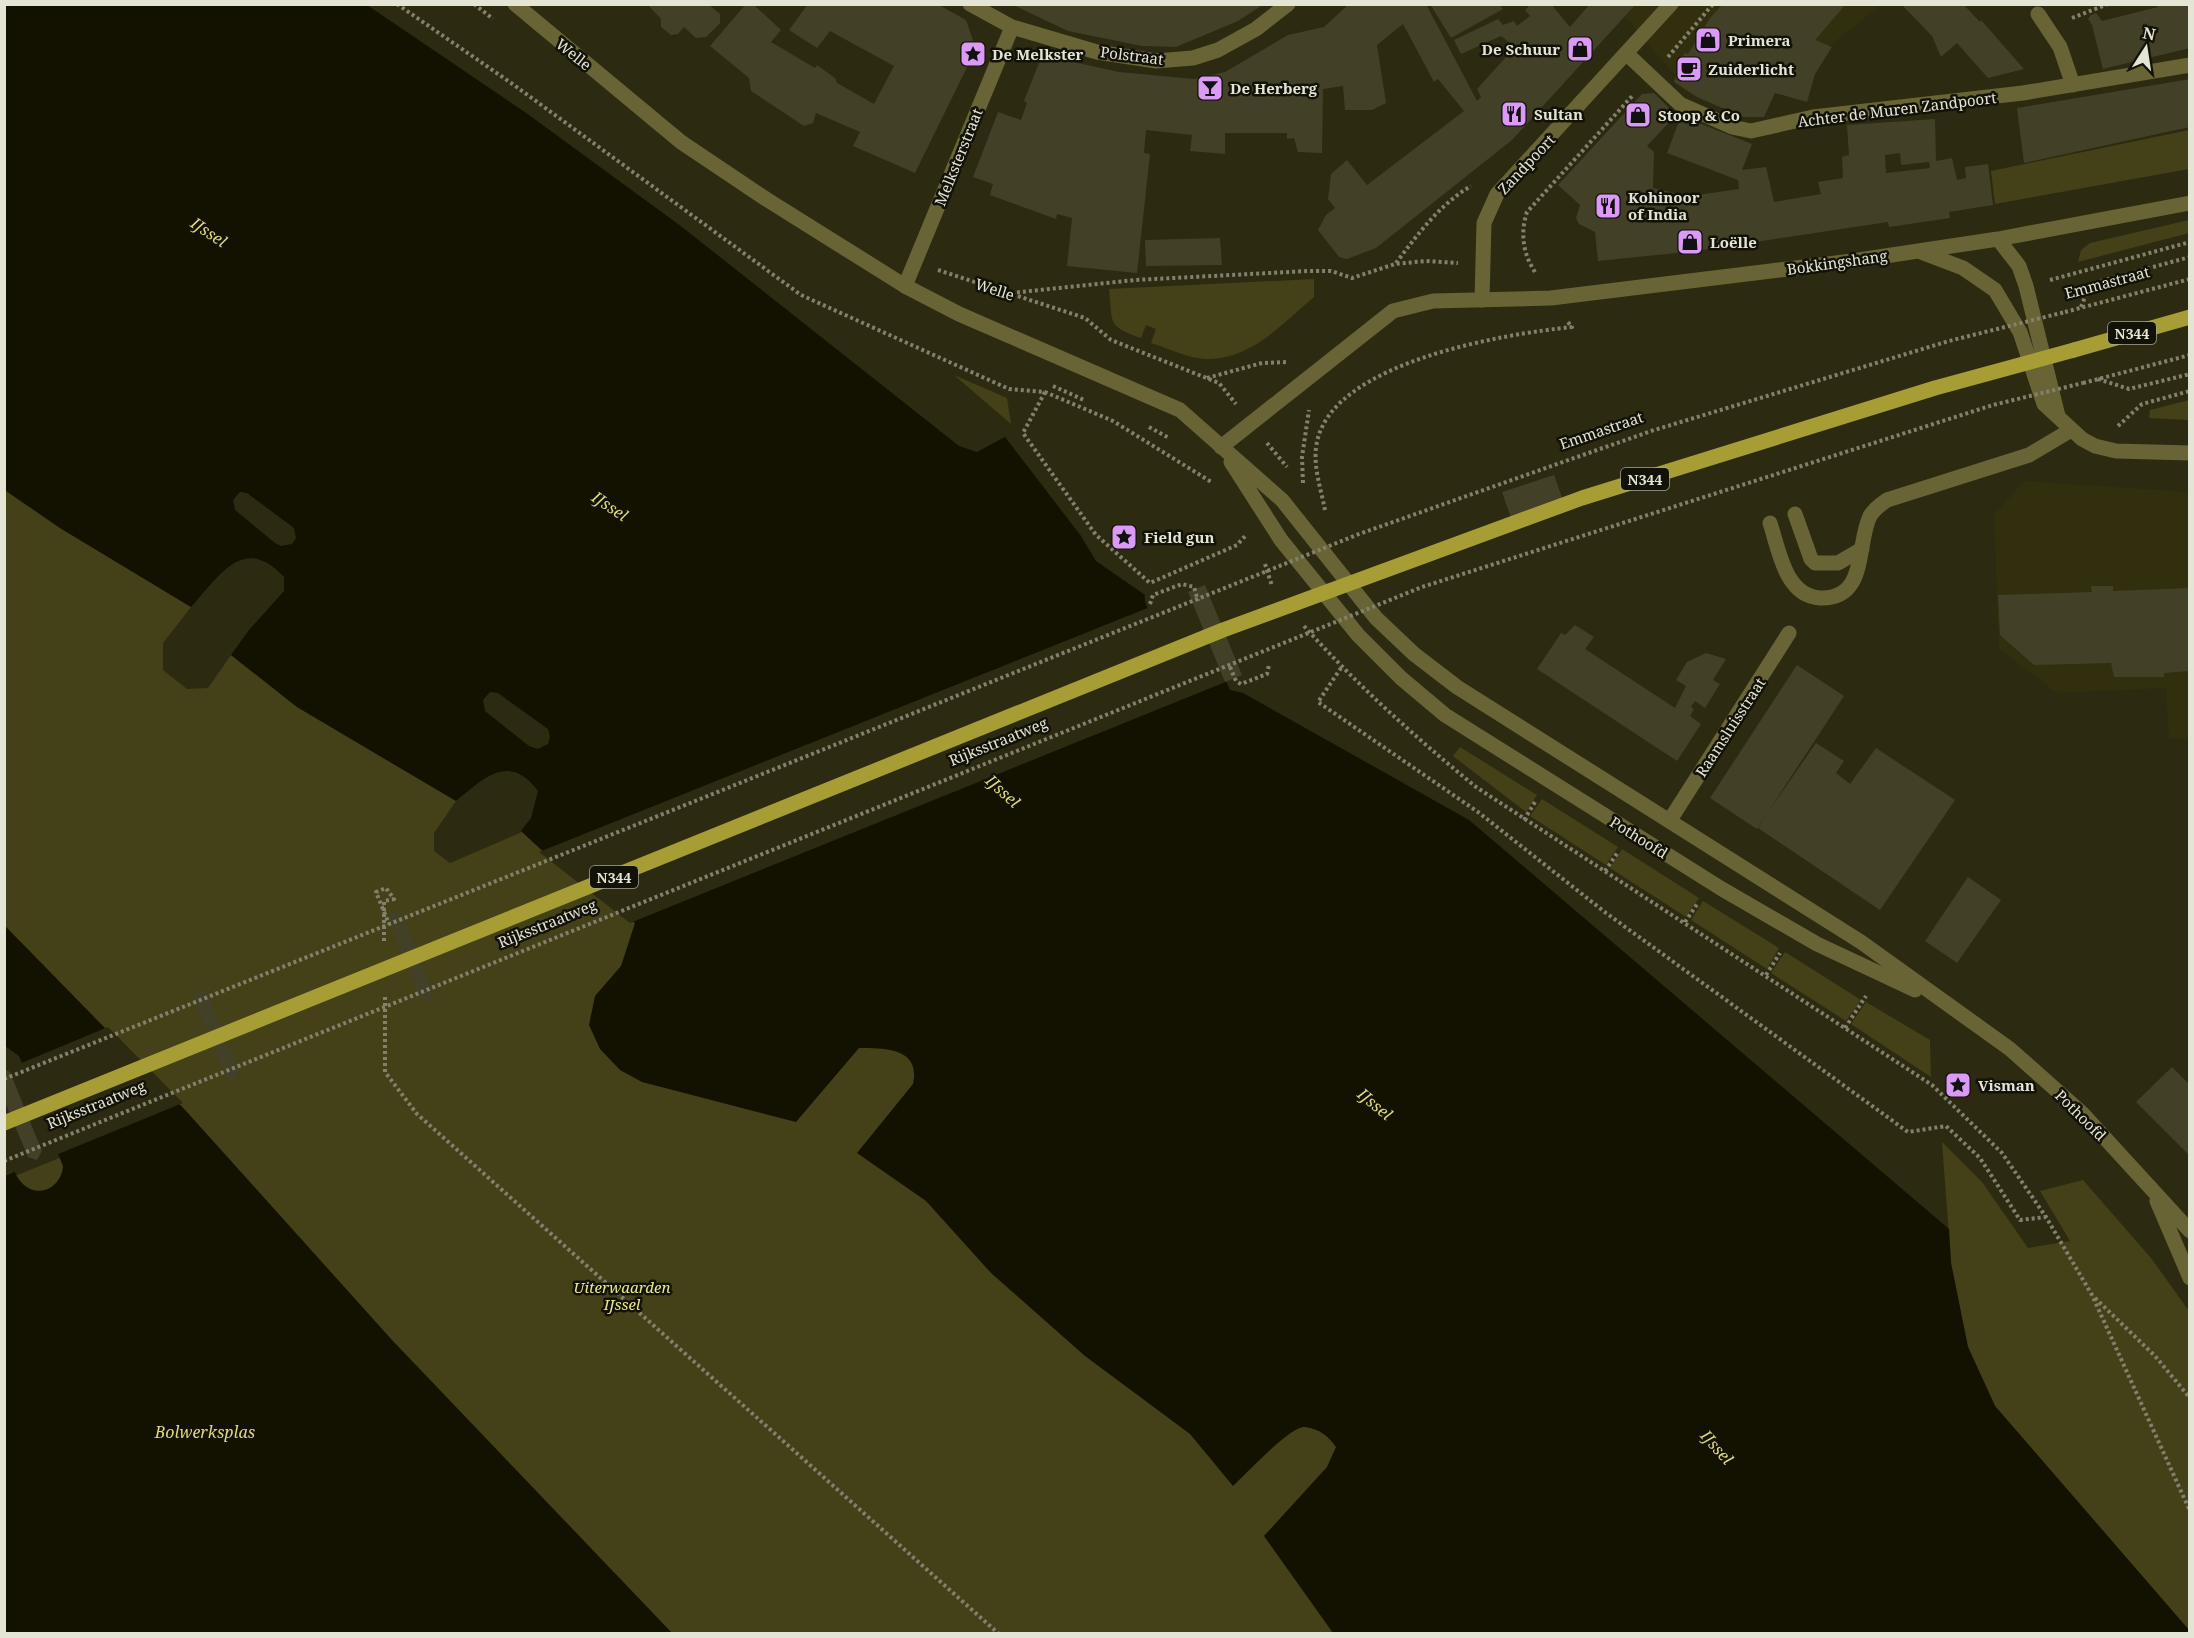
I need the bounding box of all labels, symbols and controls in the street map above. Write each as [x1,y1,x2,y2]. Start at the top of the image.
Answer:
north arrow [2116,18,2176,78]
text: N [2141,21,2158,45]
shop icon: Primera [1693,25,1723,55]
place label: Primera [1728,30,1791,50]
street label: Welle [552,34,596,74]
shop icon: De Schuur [1565,34,1595,64]
place icon: De Melkster [958,39,988,69]
place label: De Schuur [1482,39,1560,59]
street label: Polstraat [1099,41,1165,69]
place label: De Melkster [992,44,1084,64]
cafe icon: Zuiderlicht [1674,54,1704,84]
place label: Zuiderlicht [1708,59,1794,79]
bar icon: De Herberg [1195,73,1225,103]
place label: De Herberg [1230,78,1318,98]
street label: Achter de Muren Zandpoort [1797,87,1997,131]
restaurant icon: Sultan [1499,99,1529,129]
shop icon: Stoop & Co [1623,100,1653,130]
place label: Sultan [1534,104,1583,124]
street label: Melksterstraat [929,105,987,209]
place label: Stoop & Co [1658,105,1740,125]
street label: Zandpoort [1493,130,1559,198]
place label: Kohinoor of India [1628,187,1700,224]
restaurant icon: Kohinoor of India [1593,191,1623,221]
water label: IJssel [186,211,232,252]
shop icon: Loëlle [1675,227,1705,257]
place label: Loëlle [1710,232,1757,252]
street label: Bokkingshang [1786,245,1888,279]
street label: Emmastraat [2062,261,2152,303]
street label: Welle [973,273,1017,305]
road number: N344 [2108,322,2156,344]
street label: Emmastraat [1557,406,1645,454]
road number: N344 [1621,468,1669,490]
water label: IJssel [587,485,633,526]
place icon: Field gun [1109,522,1139,552]
place label: Field gun [1144,527,1215,547]
street label: Raamsluisstraat [1690,674,1770,780]
street label: Rijksstraatweg [946,712,1050,770]
water label: IJssel [980,769,1025,812]
street label: Pothoofd [1606,811,1672,863]
road number: N344 [590,866,638,888]
street label: Rijksstraatweg [495,894,599,952]
place icon: Visman [1943,1070,1973,1100]
street label: Rijksstraatweg [44,1075,148,1133]
place label: Visman [1978,1075,2035,1095]
water label: IJssel [1352,1082,1397,1125]
street label: Pothoofd [2051,1085,2111,1145]
park label: Uiterwaarden IJssel [574,1277,670,1314]
water label: Bolwerksplas [154,1421,255,1443]
water label: IJssel [1695,1424,1738,1469]

